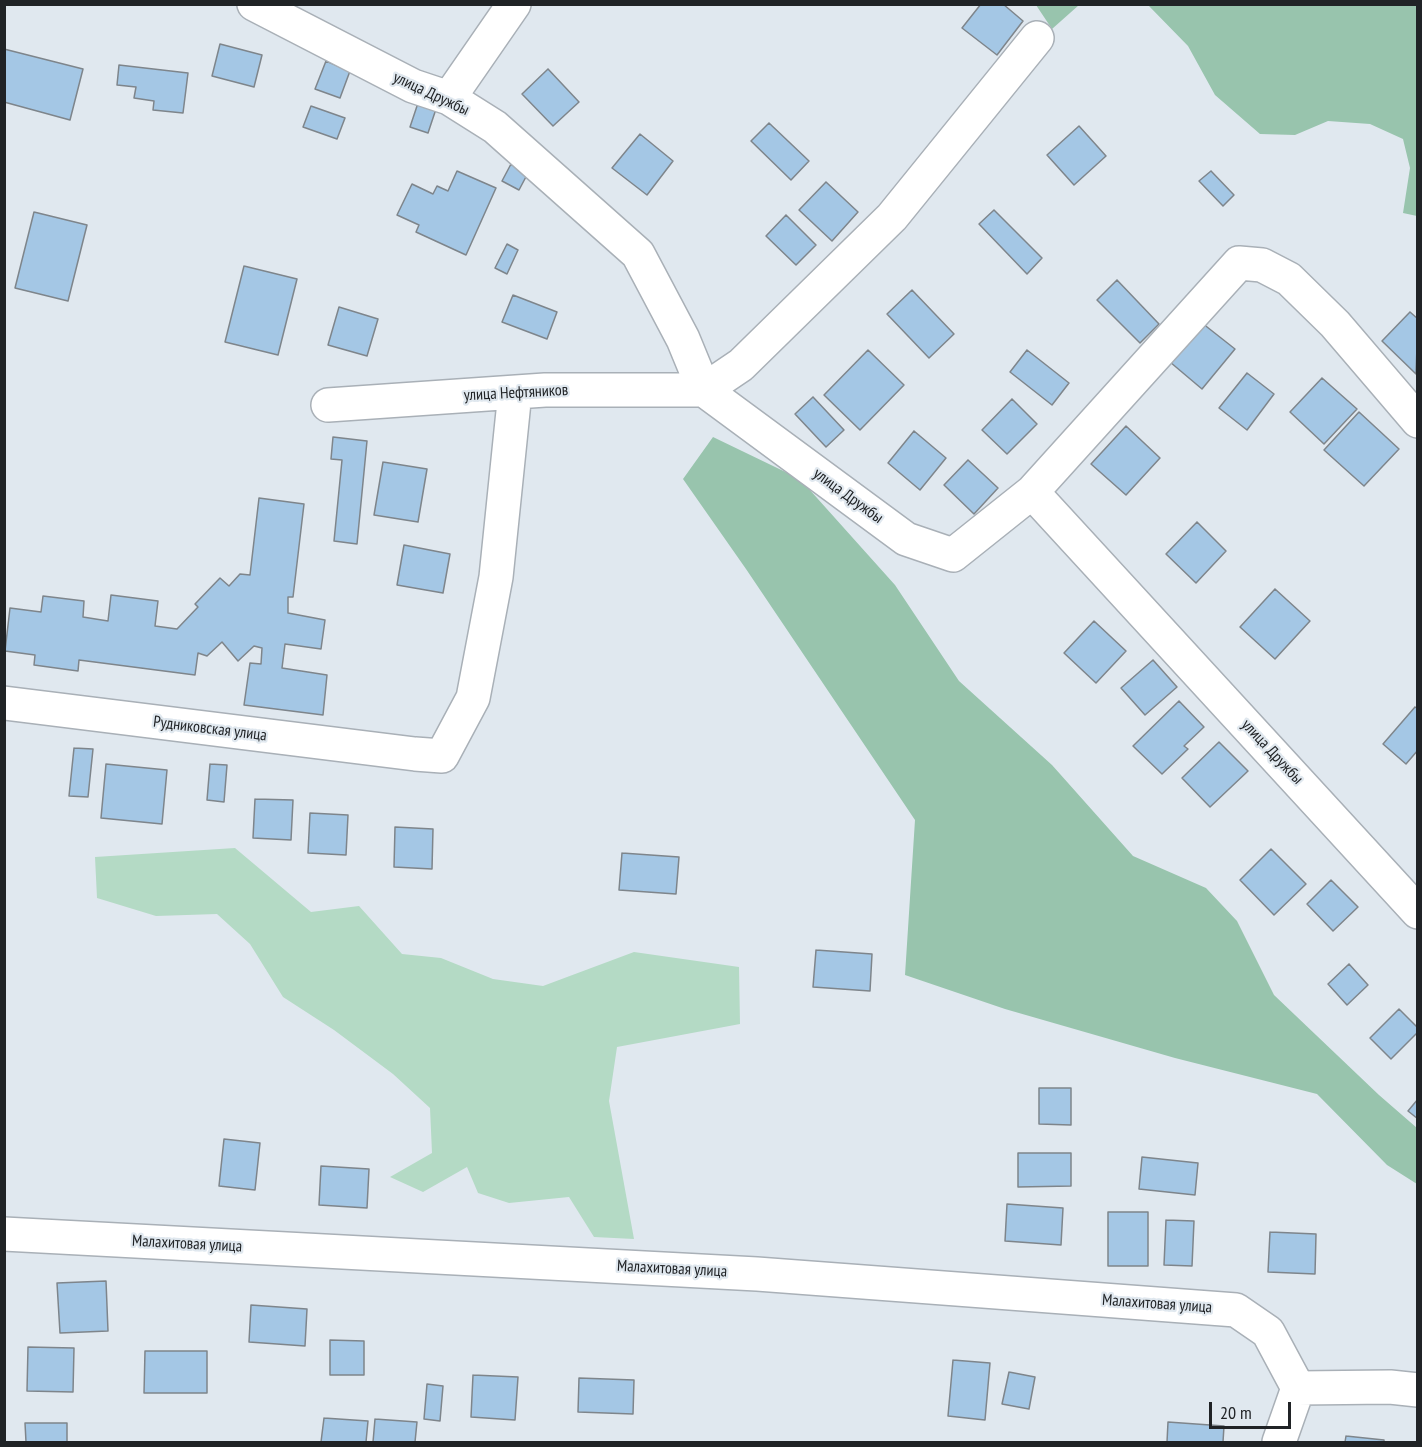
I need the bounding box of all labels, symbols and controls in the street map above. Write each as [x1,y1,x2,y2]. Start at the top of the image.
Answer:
street label: улица Дружбы [390,68,472,120]
street label: улица Нефтяников [463,381,569,405]
street label: улица Дружбы [809,464,887,528]
street label: Рудниковская улица [152,713,268,745]
street label: улица Дружбы [1237,716,1307,788]
street label: Малахитовая улица [131,1232,243,1256]
street label: Малахитовая улица [616,1257,728,1281]
street label: Малахитовая улица [1101,1291,1213,1317]
scale bar [1212,1390,1294,1428]
text: 20 m [1220,1401,1252,1424]

